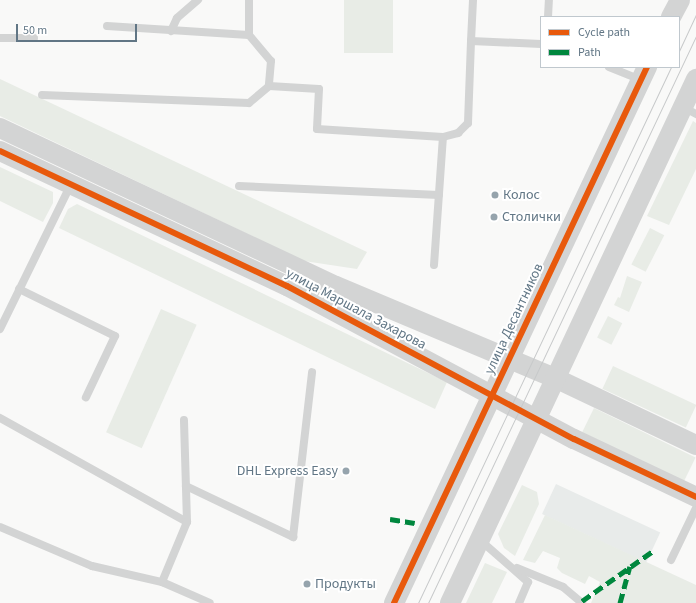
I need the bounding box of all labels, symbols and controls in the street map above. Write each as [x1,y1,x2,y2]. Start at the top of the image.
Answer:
scale bar [18,16,139,42]
legend [540,16,680,68]
text: 50 m [23,22,47,39]
text: Cycle path [578,24,630,41]
text: Path [578,44,601,61]
place label: Колос [503,187,540,203]
marker: Колос [490,190,500,200]
place label: Столички [502,209,561,225]
marker: Столички [489,212,499,222]
street label: улица Десантников [481,261,547,377]
street label: улица Маршала Захарова [283,265,429,353]
place label: DHL Express Easy [237,463,338,479]
marker: DHL Express Easy [341,466,351,476]
place label: Продукты [315,576,376,592]
marker: Продукты [302,579,312,589]

